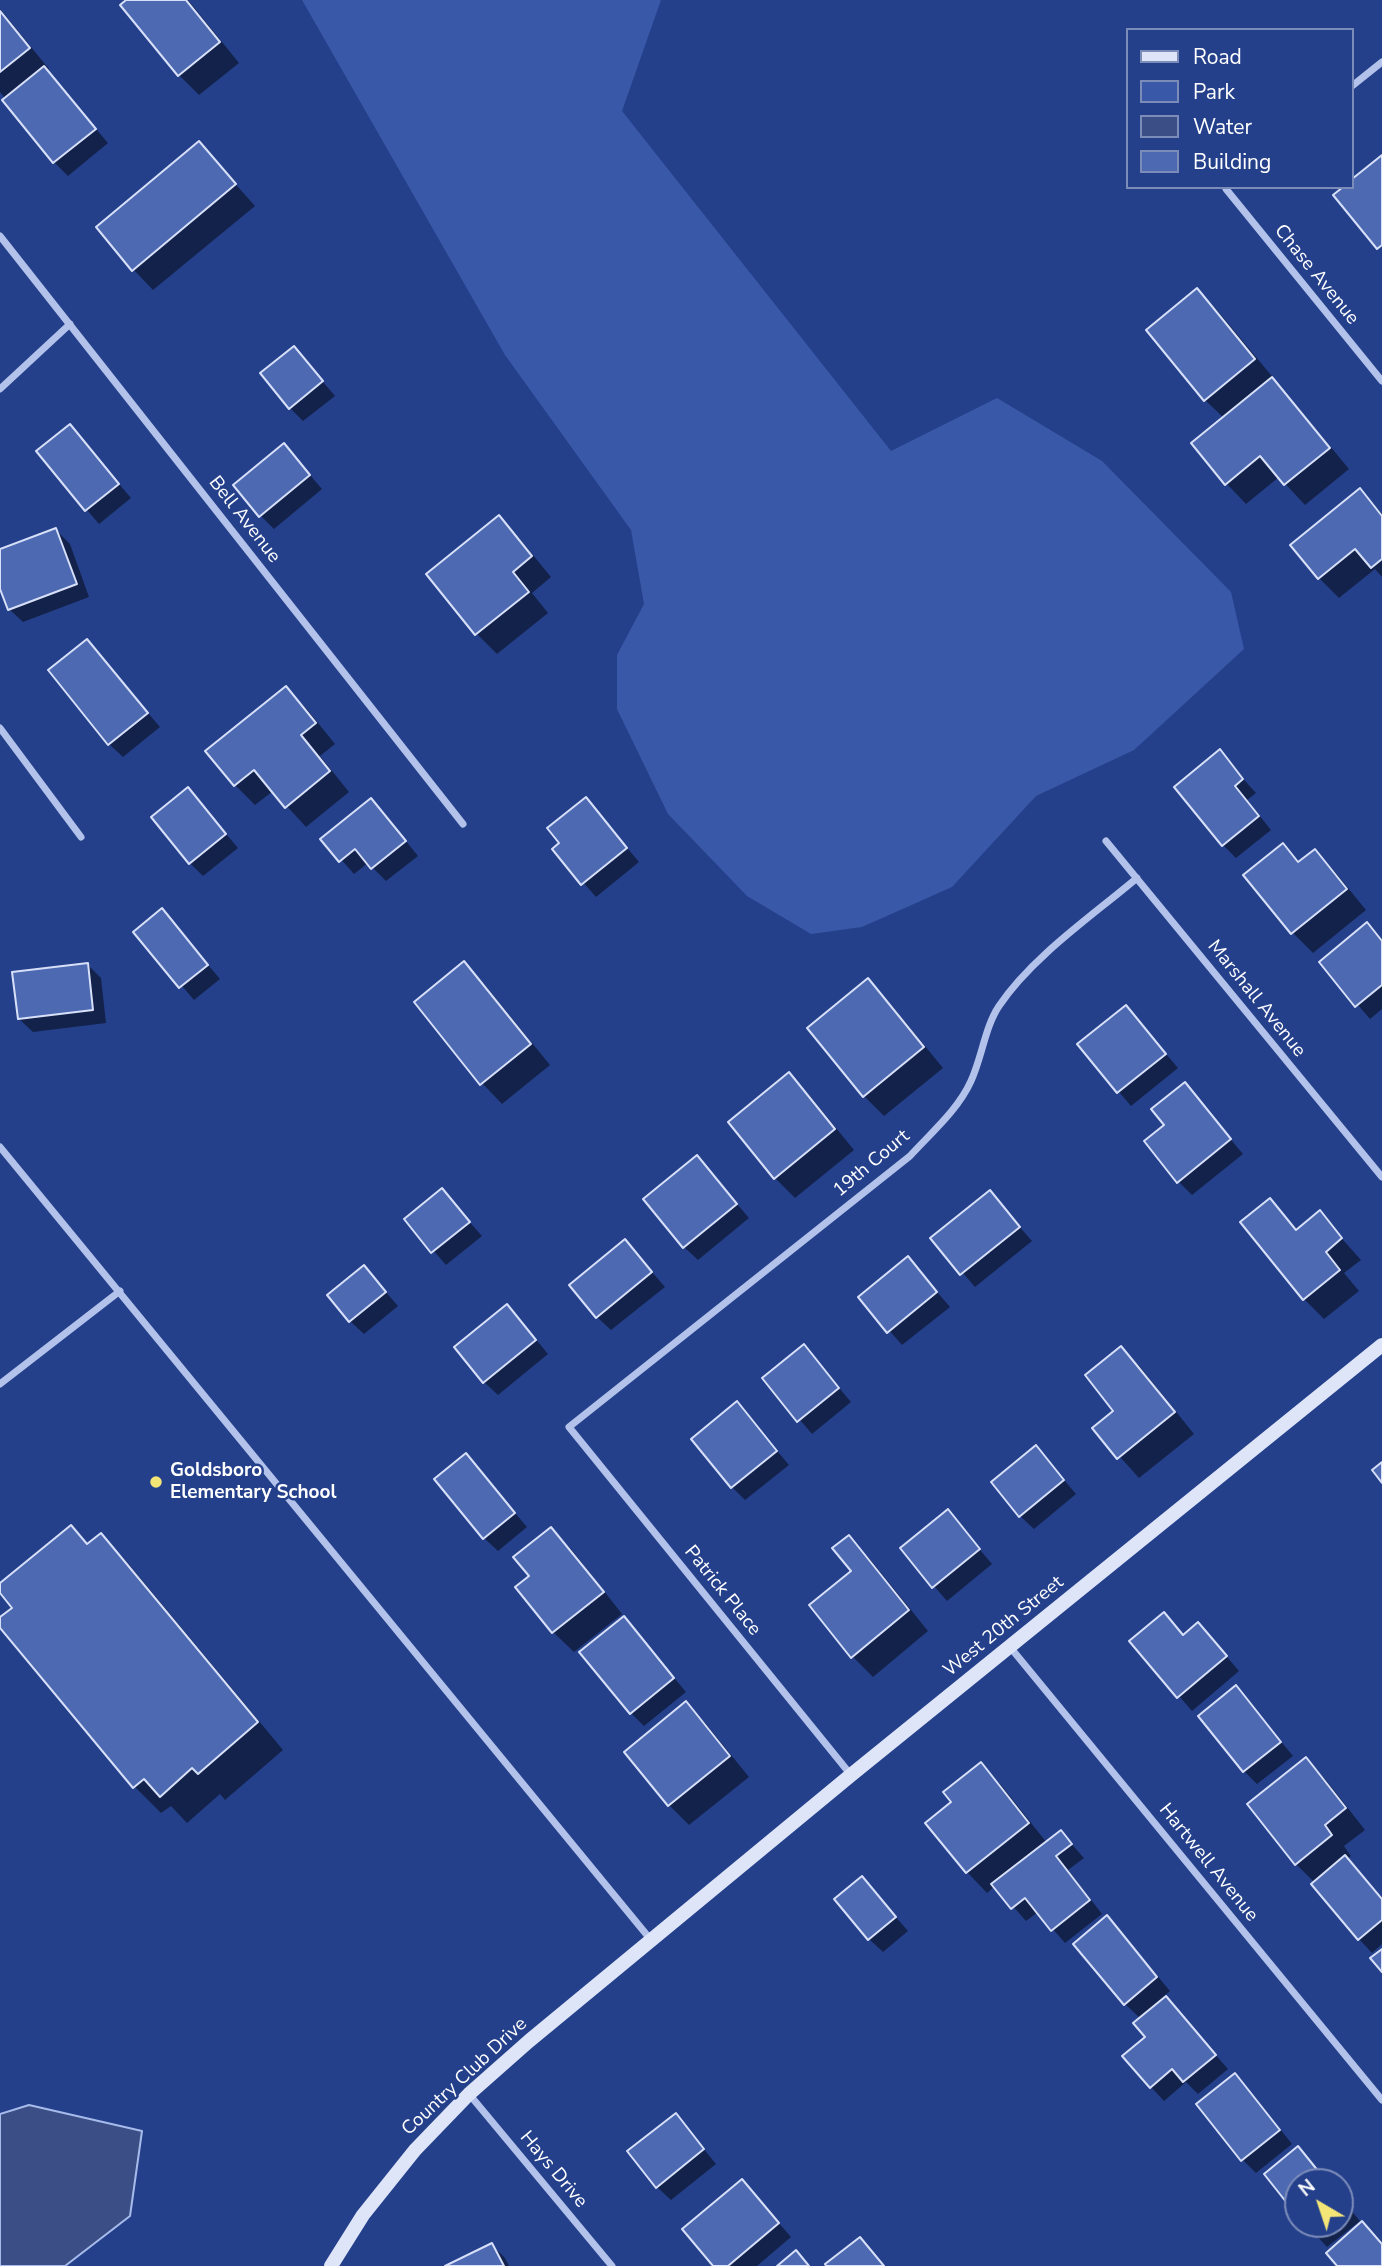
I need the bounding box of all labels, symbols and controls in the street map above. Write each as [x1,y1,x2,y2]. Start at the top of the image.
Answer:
legend [1126,28,1354,189]
text: Road [1193,43,1242,71]
text: Park [1193,78,1235,106]
text: Water [1193,113,1252,141]
text: Building [1193,148,1271,176]
street label: Chase Avenue [1269,220,1363,330]
street label: Bell Avenue [203,472,285,568]
street label: Marshall Avenue [1202,936,1310,1062]
street label: 19th Court [829,1126,915,1202]
place label: Goldsboro Elementary School [170,1460,337,1504]
marker: Goldsboro Elementary School [148,1474,164,1490]
street label: Patrick Place [679,1541,765,1641]
street label: West 20th Street [940,1572,1068,1682]
street label: Hartwell Avenue [1153,1799,1263,1927]
street label: Country Club Drive [398,2013,532,2141]
street label: Hays Drive [514,2127,592,2213]
north arrow [1284,2168,1354,2238]
text: N [1293,2174,1321,2203]

